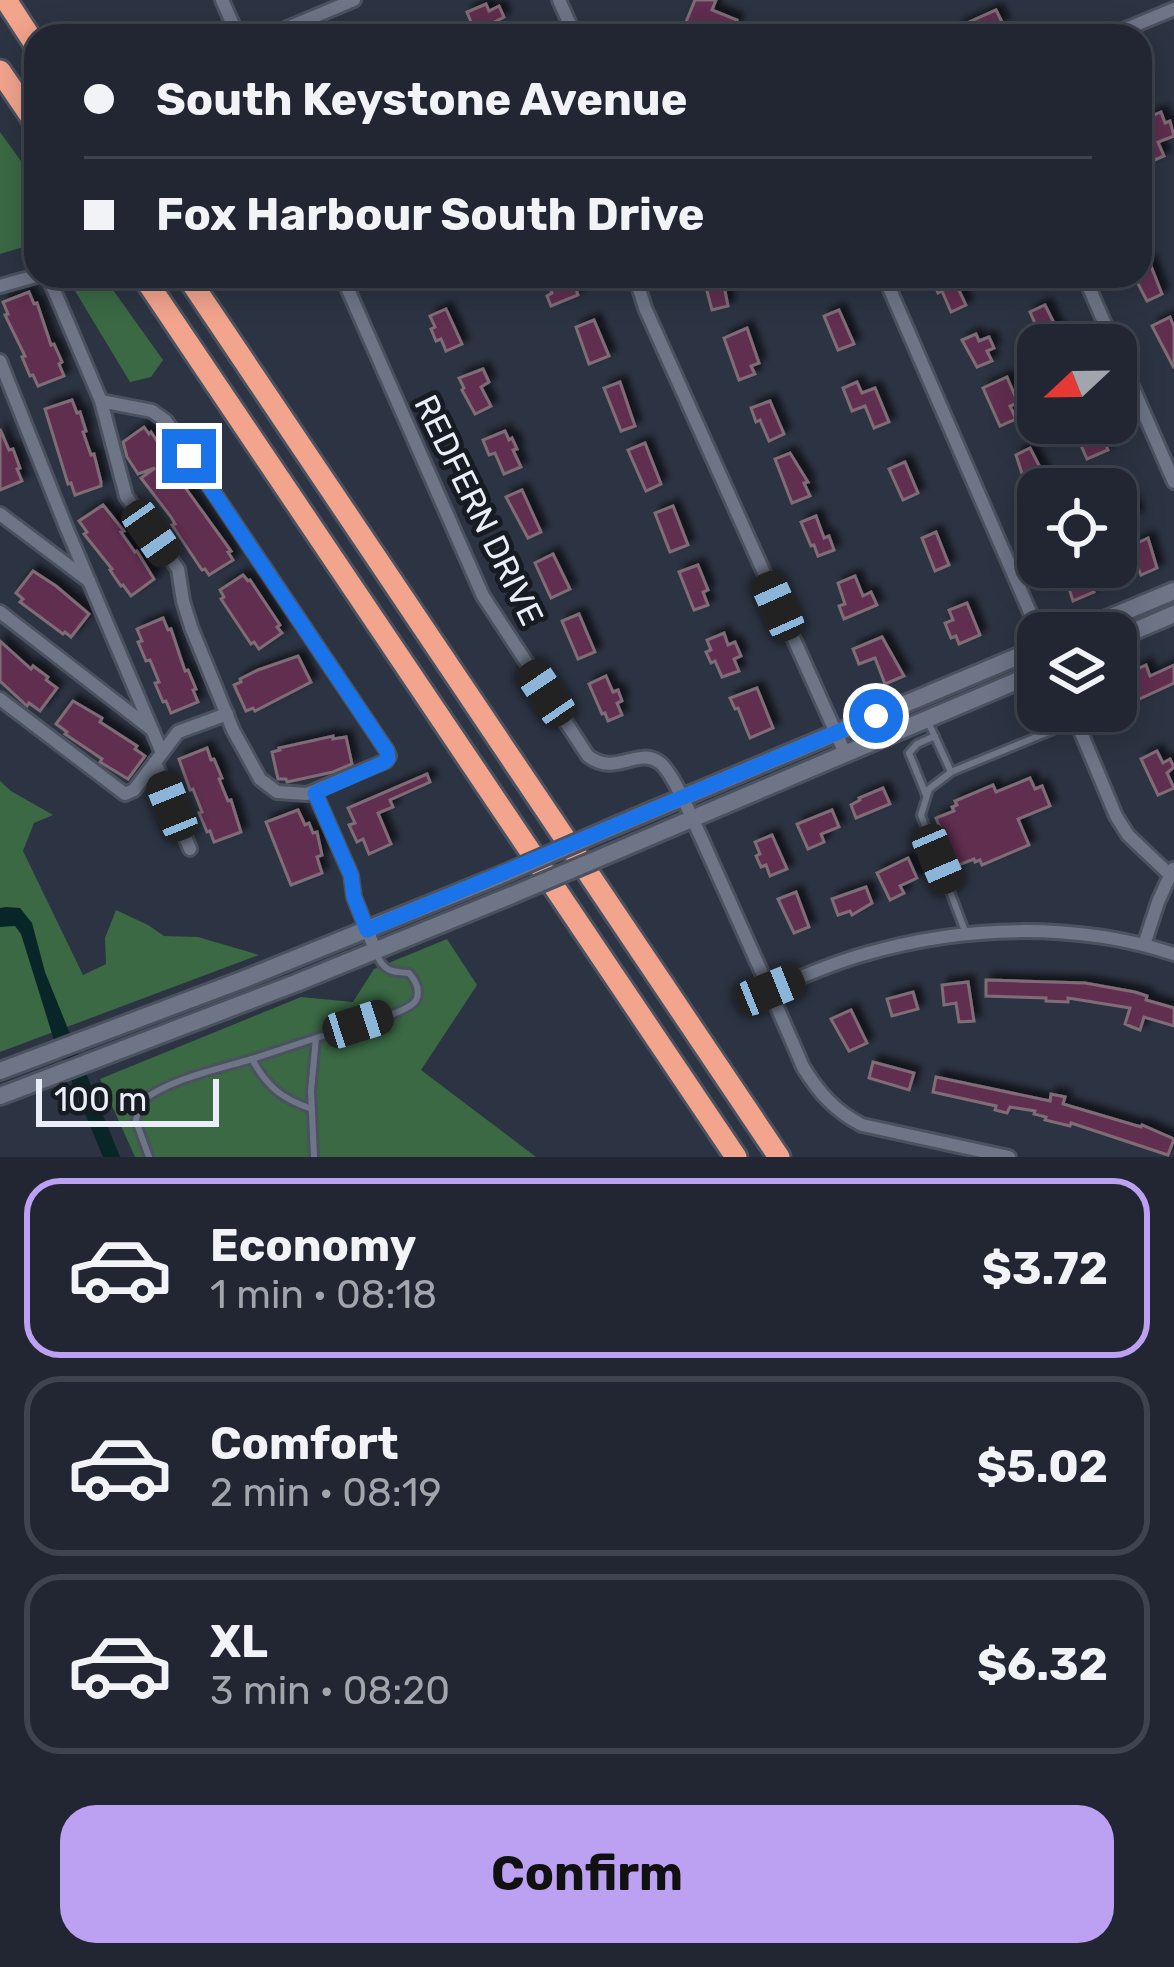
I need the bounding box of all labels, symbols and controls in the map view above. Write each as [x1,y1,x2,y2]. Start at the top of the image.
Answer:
text: South Keystone Avenue [156,73,687,126]
text: Fox Harbour South Drive [156,188,705,241]
north arrow [1017,324,1137,444]
map controls [1017,324,1137,732]
street label: REDFERN DRIVE [406,389,552,631]
route end [162,429,216,483]
button: locate [1017,468,1137,588]
car [116,493,186,573]
car [747,566,809,646]
button: layers [1017,612,1137,732]
car [511,653,581,733]
route start [849,689,903,743]
car [142,766,202,846]
car [907,819,969,899]
car [730,960,810,1020]
car [318,996,398,1052]
scale bar [36,1073,219,1126]
text: 100 m [54,1080,147,1119]
icon: car [66,1214,174,1322]
text: Economy [210,1219,416,1272]
text: $3.72 [982,1242,1108,1295]
text: 1 min · 08:18 [210,1272,437,1318]
icon: car [66,1412,174,1520]
text: Comfort [210,1417,399,1470]
text: $5.02 [977,1440,1108,1493]
text: 2 min · 08:19 [210,1470,442,1516]
icon: car [66,1610,174,1718]
text: XL [210,1615,268,1668]
text: $6.32 [977,1638,1108,1691]
text: 3 min · 08:20 [210,1668,450,1714]
button: Confirm [60,1805,1114,1943]

